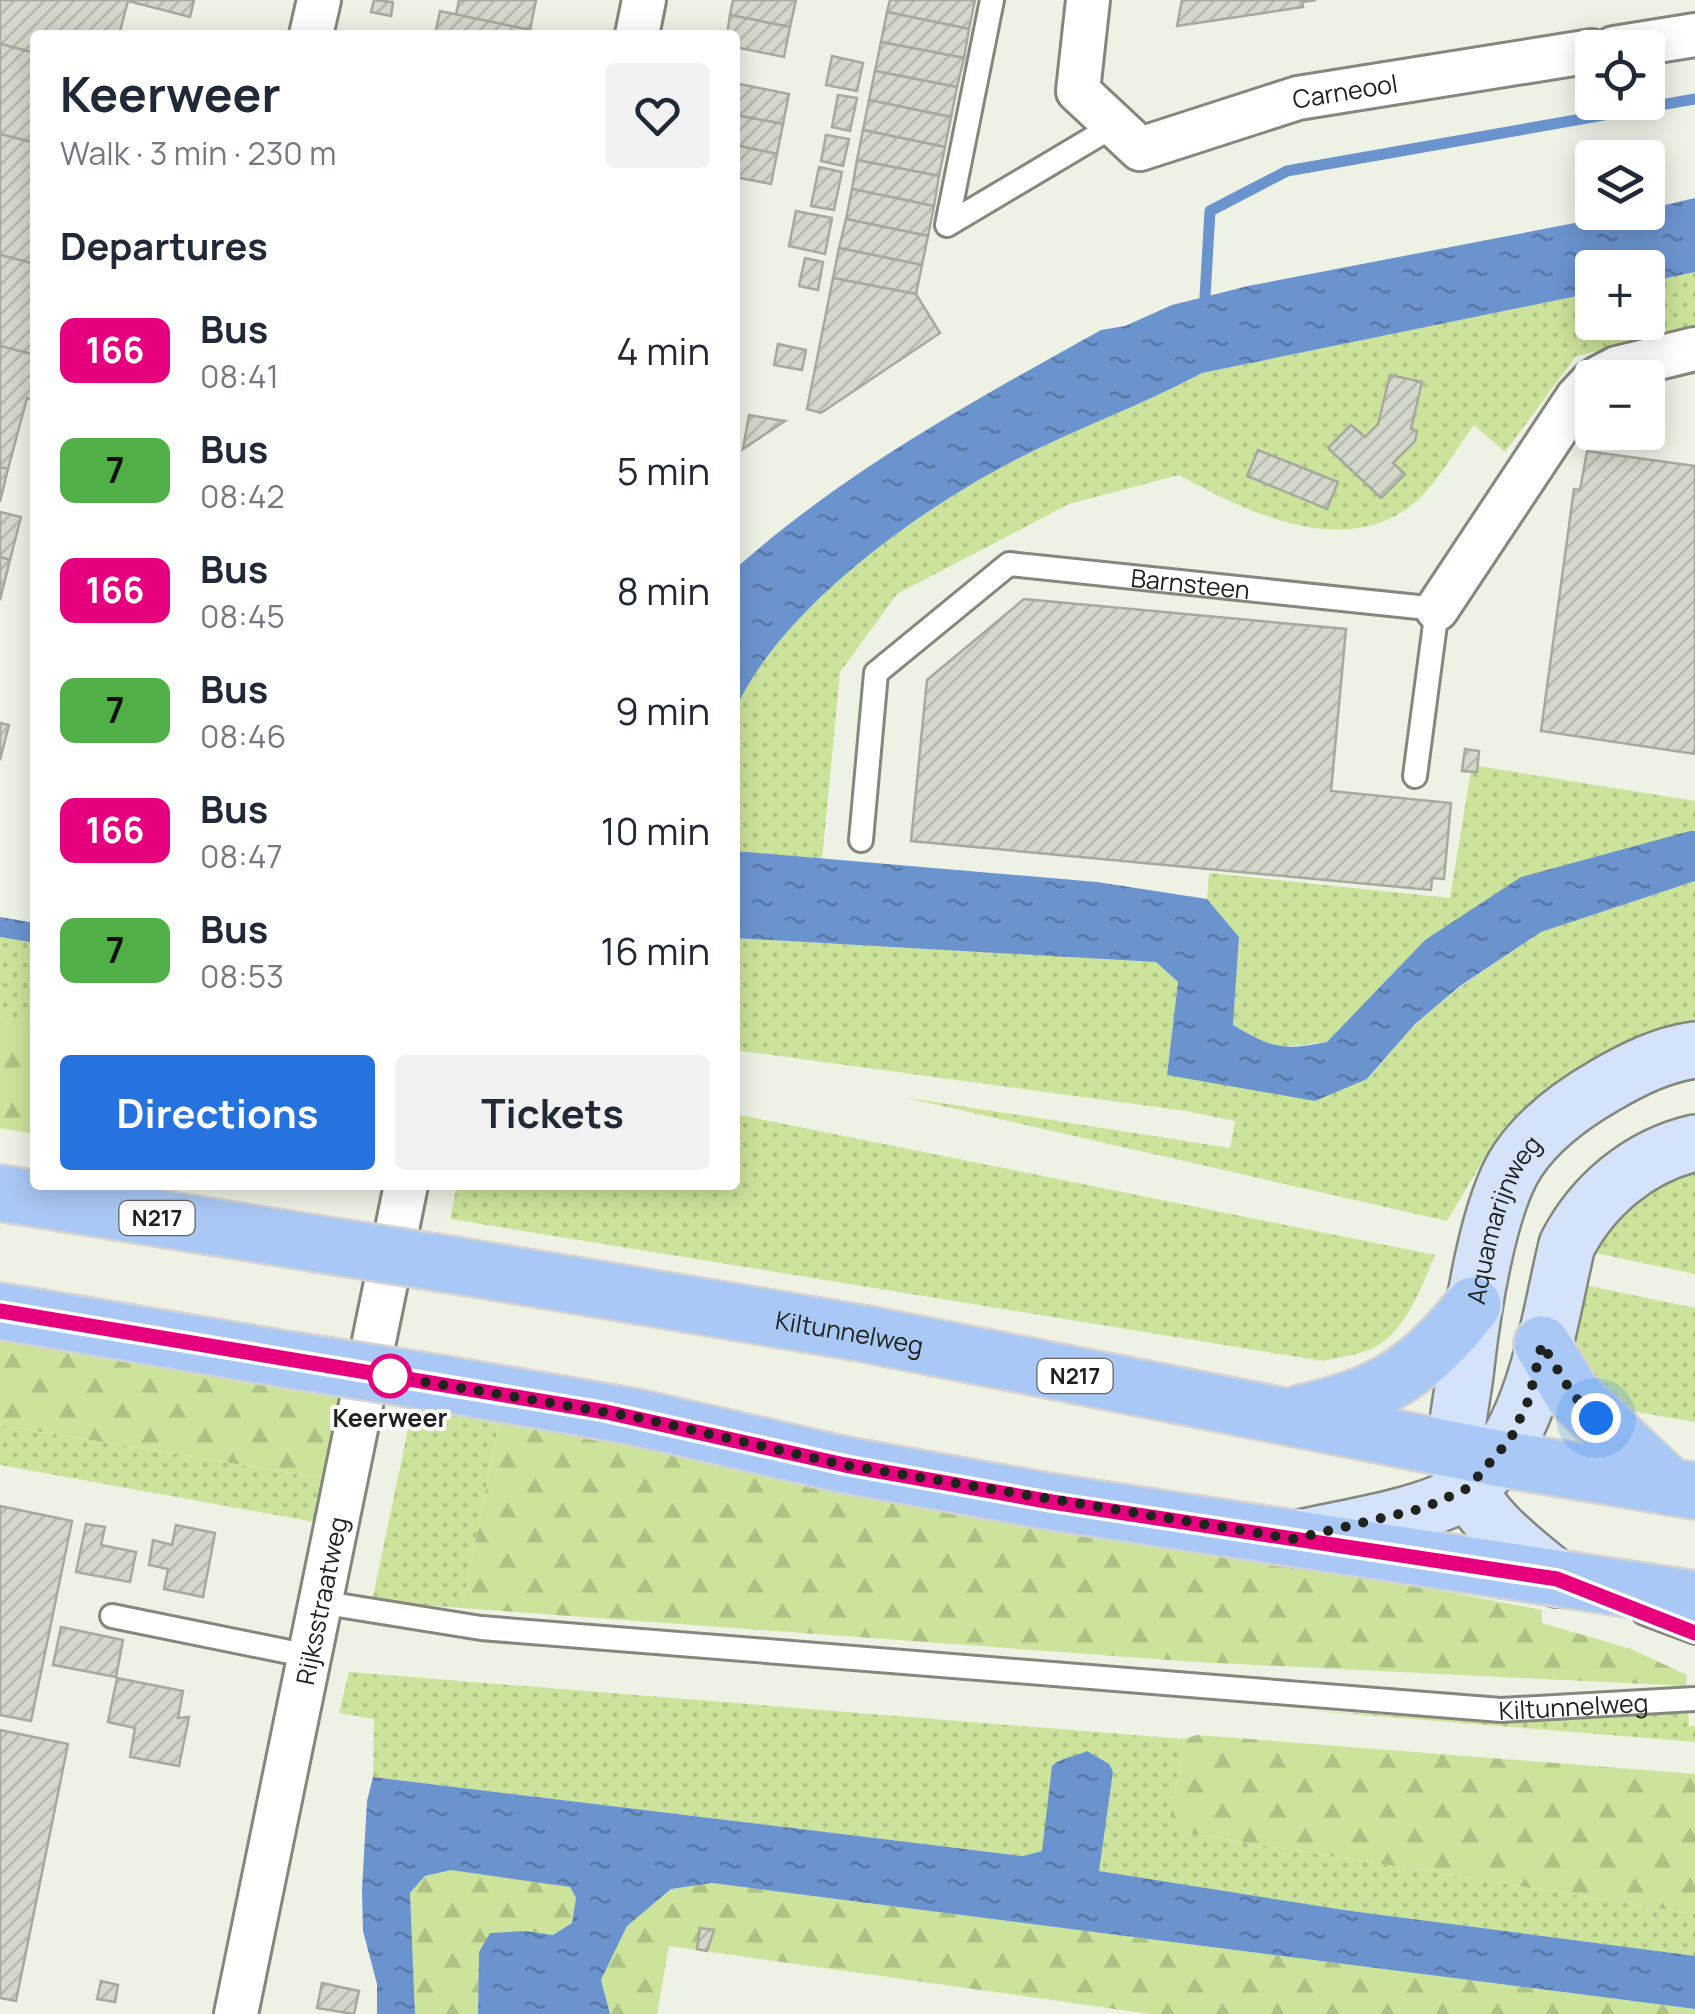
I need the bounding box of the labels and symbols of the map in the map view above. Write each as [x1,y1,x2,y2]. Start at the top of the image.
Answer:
street label: Carneool [1290,65,1400,116]
street label: Barnsteen [1129,559,1252,607]
street label: Aquamarijnweg [1457,1127,1548,1307]
road number: N217 [120,1201,194,1235]
street label: Kiltunnelweg [773,1302,927,1362]
marker: Keerweer [369,1355,411,1397]
road number: N217 [1038,1359,1112,1393]
your location [1571,1393,1621,1443]
place label: Keerweer [333,1400,447,1435]
street label: Rijksstraatweg [286,1513,355,1688]
street label: Kiltunnelweg [1498,1684,1649,1728]

